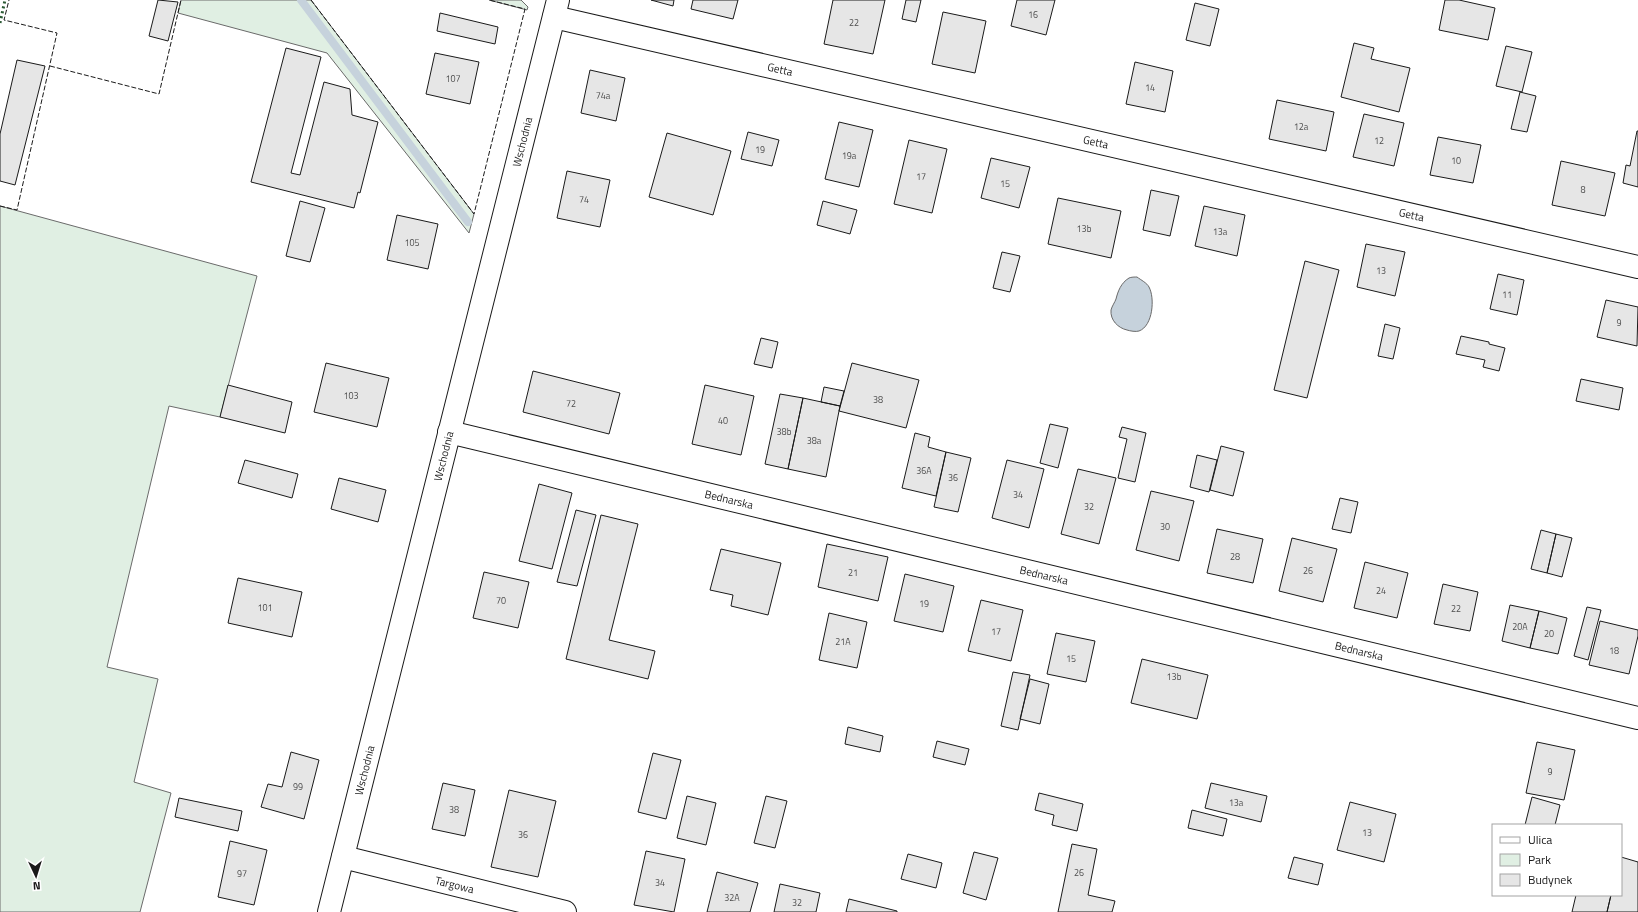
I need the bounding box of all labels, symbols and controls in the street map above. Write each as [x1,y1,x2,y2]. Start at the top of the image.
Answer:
house number: 16 [1028,8,1038,21]
house number: 22 [849,16,859,29]
street label: Getta [766,58,795,80]
house number: 107 [445,72,461,85]
house number: 14 [1145,81,1155,94]
house number: 74a [596,89,611,102]
street label: Wschodnia [508,115,536,169]
house number: 12a [1294,120,1309,133]
street label: Getta [1082,131,1111,153]
house number: 12 [1374,134,1384,147]
house number: 19 [755,143,765,156]
house number: 19a [842,149,857,162]
house number: 10 [1451,154,1461,167]
house number: 17 [916,170,926,183]
house number: 15 [1000,177,1010,190]
house number: 8 [1580,183,1586,196]
house number: 74 [579,193,589,206]
street label: Getta [1397,204,1426,226]
house number: 13b [1077,222,1092,235]
house number: 13a [1213,225,1228,238]
house number: 105 [404,236,420,249]
house number: 13 [1376,264,1386,277]
house number: 11 [1502,288,1512,301]
house number: 9 [1616,316,1622,329]
house number: 103 [343,389,359,402]
house number: 38 [873,393,883,406]
house number: 72 [566,397,576,410]
house number: 40 [718,414,728,427]
house number: 38b [777,425,792,438]
street label: Wschodnia [430,429,458,483]
house number: 38a [807,434,822,447]
house number: 36A [916,464,932,477]
house number: 36 [948,471,958,484]
street label: Bednarska [703,486,755,513]
house number: 34 [1013,488,1023,501]
house number: 32 [1084,500,1094,513]
house number: 30 [1160,520,1170,533]
house number: 28 [1230,550,1240,563]
street label: Bednarska [1018,562,1070,589]
house number: 26 [1303,564,1313,577]
house number: 21 [848,566,858,579]
house number: 24 [1376,584,1386,597]
house number: 70 [496,594,506,607]
house number: 19 [919,597,929,610]
house number: 101 [257,601,273,614]
house number: 22 [1451,602,1461,615]
house number: 20A [1512,620,1528,633]
house number: 17 [991,625,1001,638]
house number: 20 [1544,627,1554,640]
house number: 21A [835,635,851,648]
street label: Bednarska [1333,637,1385,665]
house number: 18 [1609,644,1619,657]
house number: 15 [1066,652,1076,665]
house number: 13b [1167,670,1182,683]
street label: Wschodnia [351,743,379,797]
house number: 9 [1547,765,1553,778]
house number: 99 [293,780,303,793]
house number: 13a [1229,796,1244,809]
house number: 38 [449,803,459,816]
legend [1492,824,1622,896]
house number: 13 [1362,826,1372,839]
house number: 36 [518,828,528,841]
text: Ulica [1528,830,1552,849]
text: Park [1528,850,1551,869]
north arrow [16,856,56,896]
house number: 26 [1074,866,1084,879]
house number: 97 [237,867,247,880]
text: Budynek [1528,870,1572,889]
street label: Targowa [434,872,476,897]
house number: 34 [655,876,665,889]
text: N [32,878,41,894]
house number: 32A [724,891,740,904]
house number: 32 [792,896,802,909]

